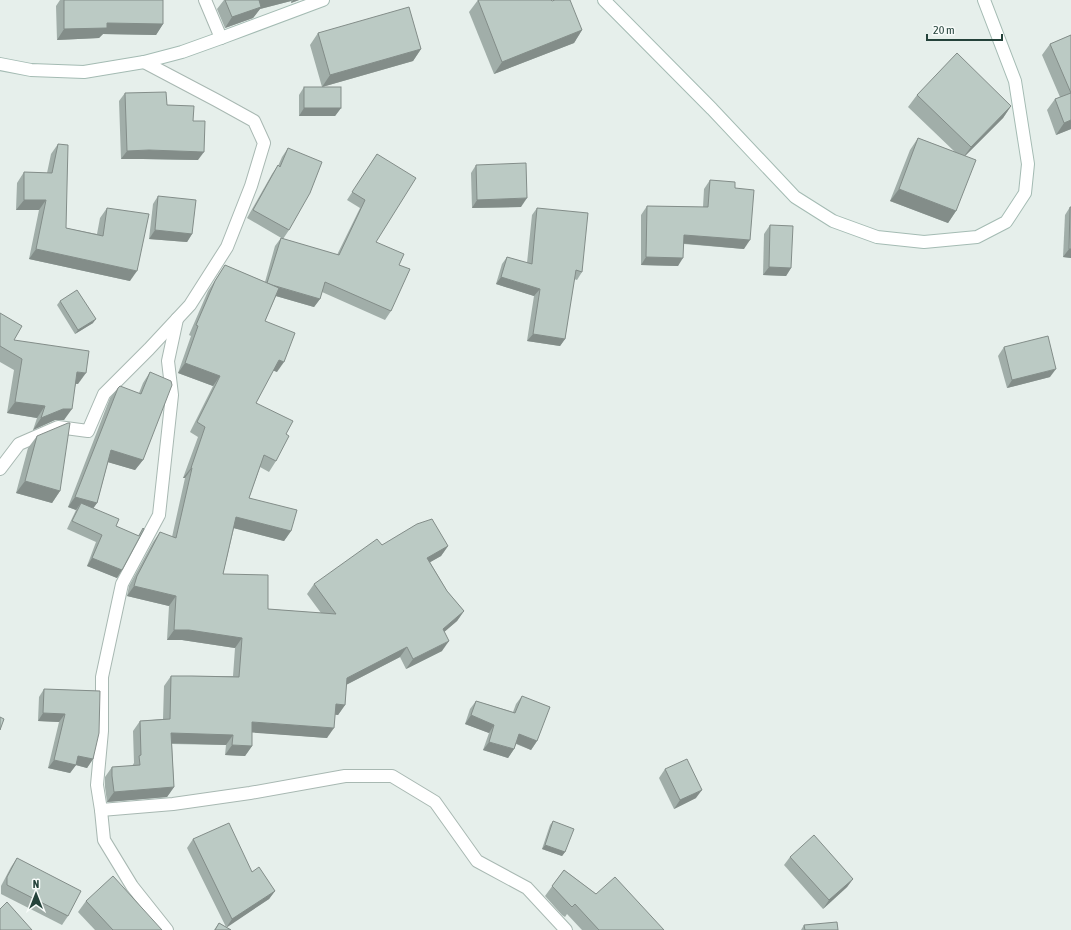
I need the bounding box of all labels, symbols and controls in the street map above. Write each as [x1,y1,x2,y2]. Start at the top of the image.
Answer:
scale bar [927,16,1002,42]
text: 20 m [933,23,955,37]
north arrow [16,874,56,914]
text: N [33,878,39,890]

